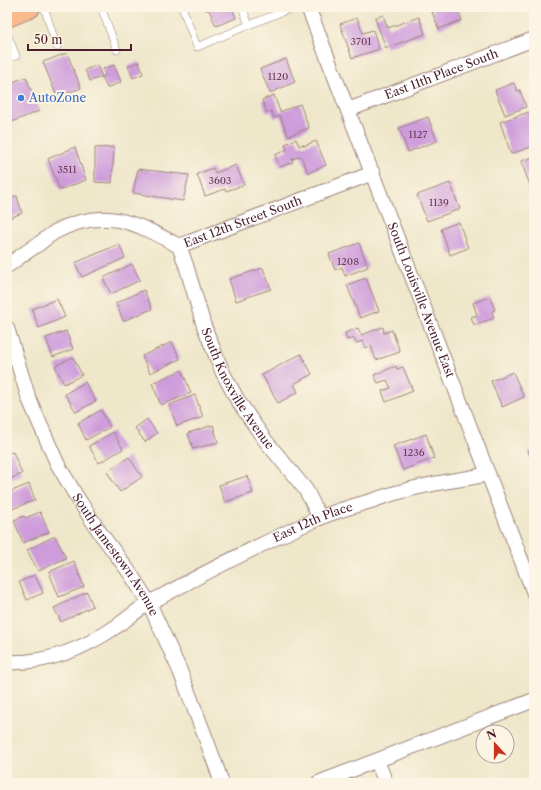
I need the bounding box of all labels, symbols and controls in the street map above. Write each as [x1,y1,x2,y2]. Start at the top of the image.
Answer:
scale bar [28,26,131,52]
text: 50 m [34,32,63,47]
house number: 3701 [351,35,372,48]
street label: East 11th Place South [382,45,500,102]
house number: 1120 [268,70,288,83]
place label: AutoZone [28,90,86,105]
marker: AutoZone [16,93,26,103]
house number: 1127 [408,128,428,141]
house number: 3511 [57,163,77,176]
house number: 3603 [208,174,232,187]
street label: East 12th Street South [181,192,304,251]
house number: 1139 [429,196,449,209]
street label: South Louisville Avenue East [385,220,458,380]
house number: 1208 [337,255,359,268]
street label: South Knoxville Avenue [198,325,278,452]
house number: 1236 [403,446,425,459]
street label: South Jamestown Avenue [69,490,162,618]
street label: East 12th Place [270,499,354,545]
north arrow [475,724,515,764]
text: N [484,726,499,743]

